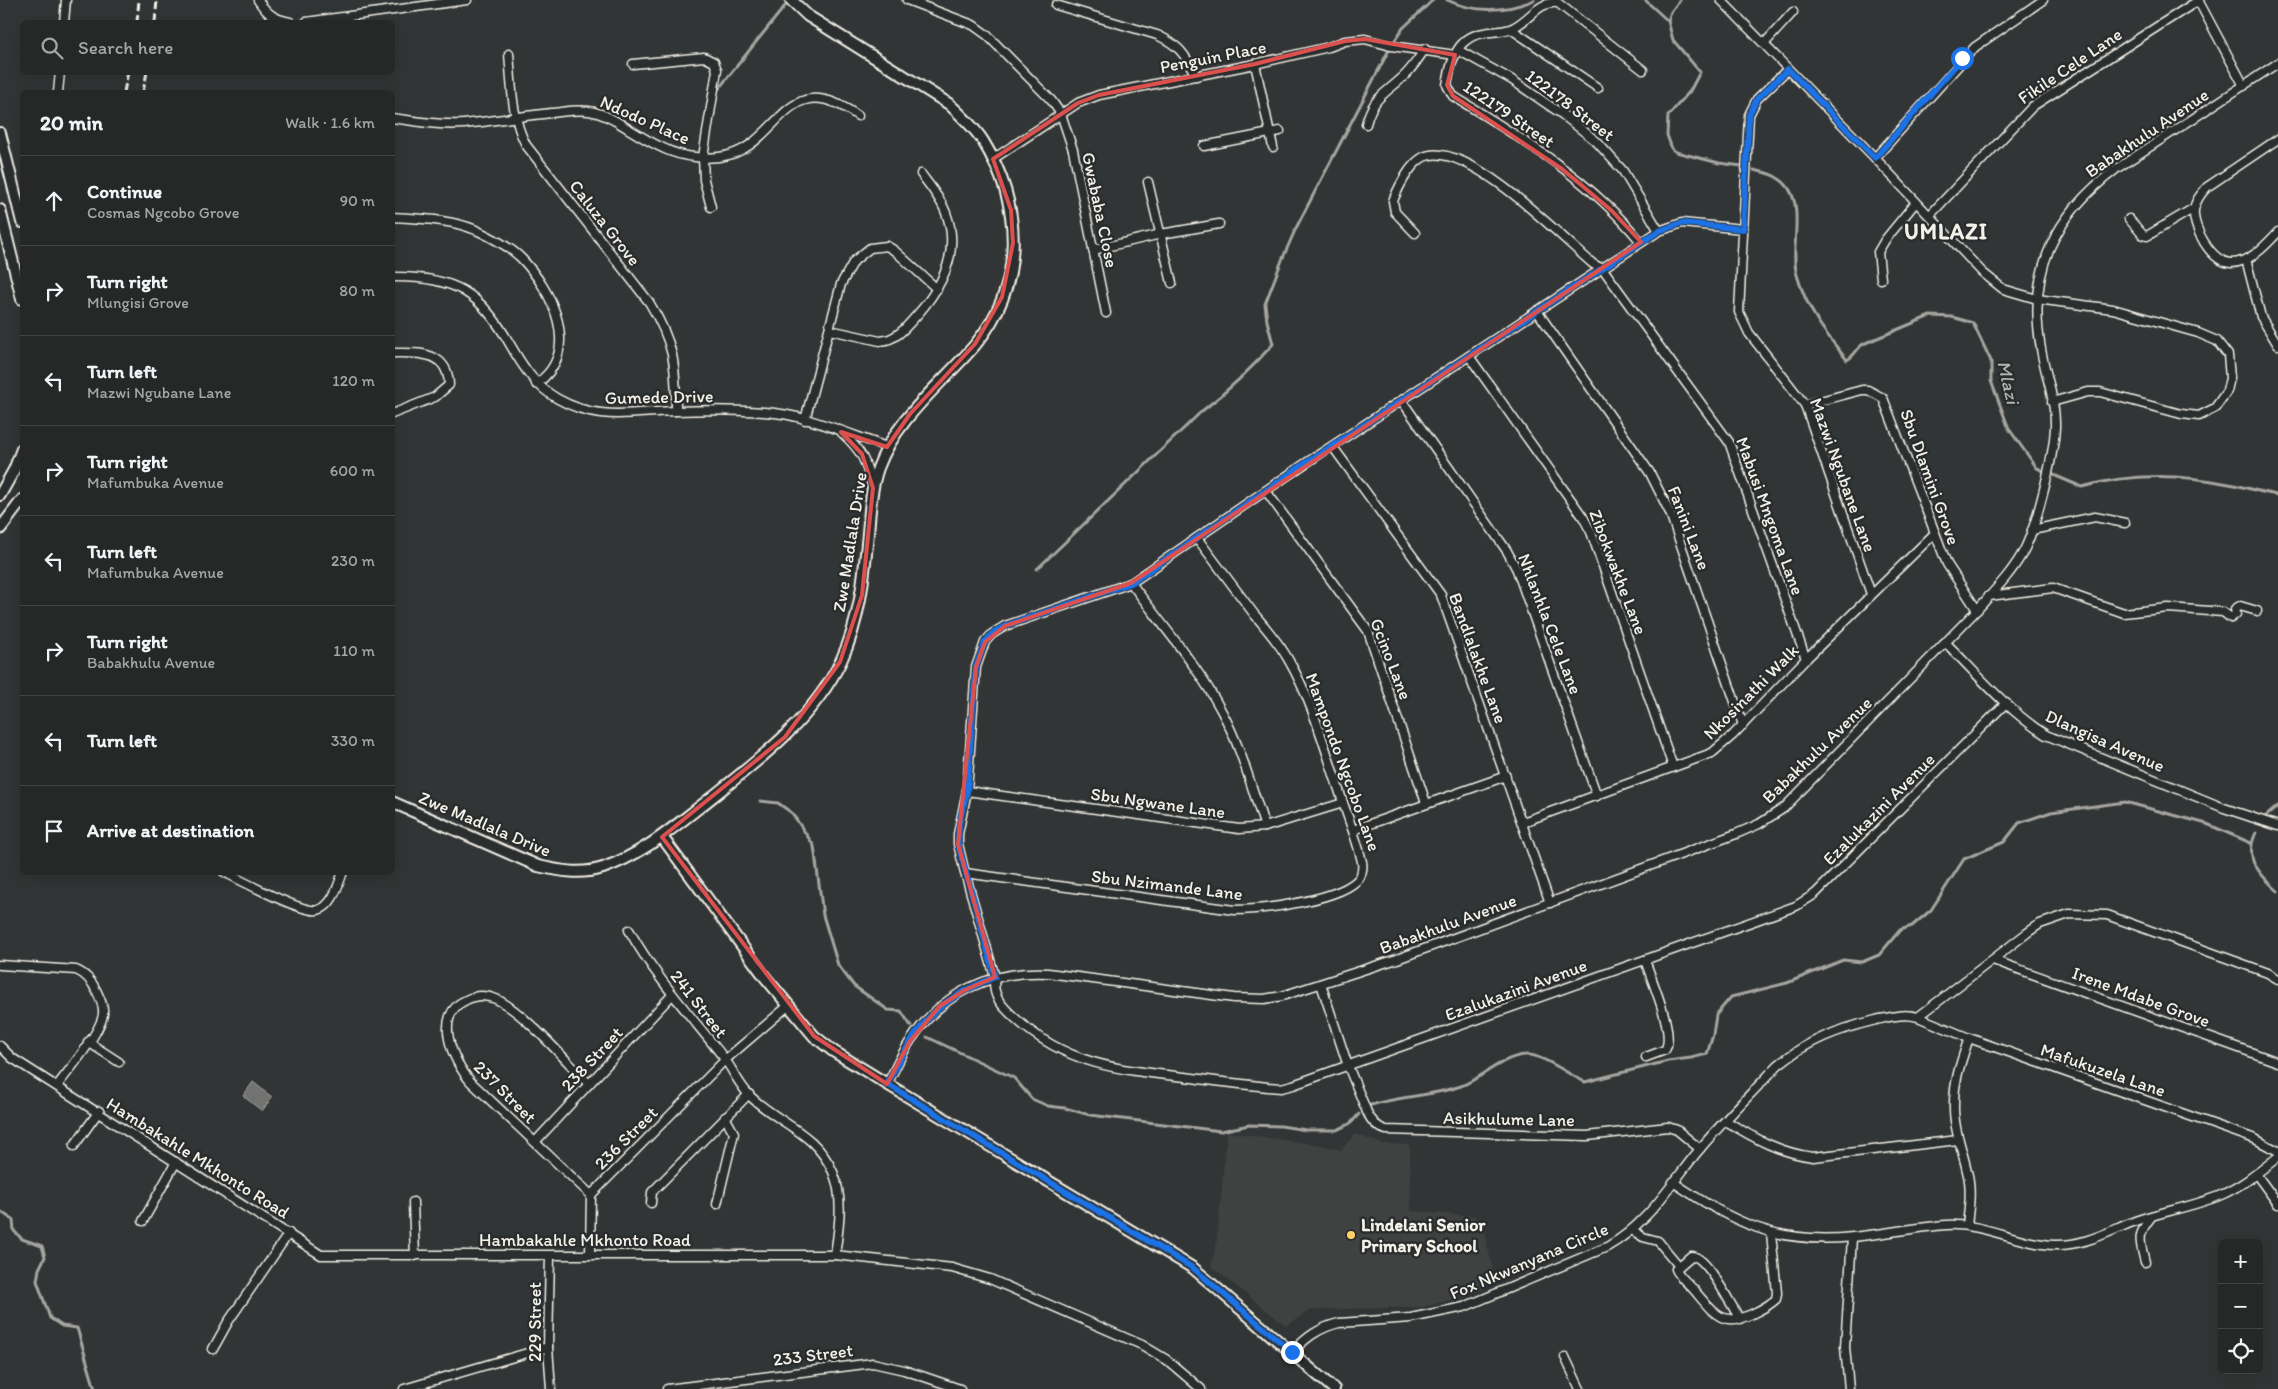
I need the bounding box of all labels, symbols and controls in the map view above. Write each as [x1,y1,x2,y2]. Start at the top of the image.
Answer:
search box [20,20,395,75]
street label: Fikile Cele Lane [2014,23,2126,109]
icon: search [38,34,66,62]
text: Search here [78,36,173,59]
street label: Penguin Place [1158,36,1268,78]
route start [1951,47,1974,70]
street label: 122178 Street [1521,64,1619,146]
street label: 122179 Street [1459,75,1559,153]
street label: Babakhulu Avenue [2081,84,2213,182]
street label: Ndodo Place [597,90,693,150]
text: 20 min [40,110,103,135]
text: Walk · 1.6 km [285,113,375,132]
street label: Gwababa Close [1077,150,1123,270]
street label: Caluza Grove [565,176,645,270]
text: Continue [87,180,162,203]
icon: ahead [40,187,68,215]
text: 90 m [340,191,375,210]
text: Cosmas Ngcobo Grove [87,203,239,222]
district label: UMLAZI [1904,218,1988,245]
text: Turn right [87,270,168,293]
icon: right [40,277,68,305]
text: 80 m [339,281,375,300]
text: Mlungisi Grove [87,293,189,312]
water label: Mlazi [1992,358,2025,408]
text: Turn left [87,360,157,383]
icon: left [40,367,68,395]
text: 120 m [332,371,375,390]
text: Mazwi Ngubane Lane [87,383,231,402]
street label: Gumede Drive [604,385,714,409]
street label: Mazwi Ngubane Lane [1805,395,1881,555]
street label: Sbu Dlamini Grove [1895,406,1965,548]
street label: Mabusi Mngoma Lane [1731,434,1809,598]
text: Turn right [87,450,168,473]
icon: right [40,457,68,485]
text: 600 m [330,461,375,480]
street label: Zwe Madlala Drive [828,470,872,614]
text: Mafumbuka Avenue [87,473,224,492]
street label: Fanini Lane [1663,483,1715,573]
street label: Zibokwakhe Lane [1584,506,1652,638]
text: Turn left [87,540,157,563]
icon: left [40,547,68,575]
text: 230 m [331,551,375,570]
street label: Nhlanhla Cele Lane [1513,551,1587,697]
text: Mafumbuka Avenue [87,563,224,582]
street label: Bandlalakhe Lane [1444,590,1512,726]
street label: Gcino Lane [1365,615,1417,703]
text: Turn right [87,630,168,653]
icon: right [40,637,68,665]
street label: Nkosinathi Walk [1699,639,1804,744]
text: 110 m [333,641,375,660]
text: Babakhulu Avenue [87,653,215,672]
street label: Mampondo Ngcobo Lane [1300,670,1386,854]
street label: Babakhulu Avenue [1757,692,1877,808]
street label: Dlangisa Avenue [2042,705,2168,777]
icon: left [40,727,68,755]
text: Turn left [87,729,157,752]
text: 330 m [331,731,375,750]
street label: Ezalukazini Avenue [1818,748,1940,870]
street label: Sbu Ngwane Lane [1089,783,1227,823]
street label: Zwe Madlala Drive [416,786,554,862]
icon: arrive [40,817,68,845]
text: Arrive at destination [87,819,254,842]
street label: Sbu Nzimande Lane [1090,865,1244,905]
street label: Babakhulu Avenue [1376,889,1520,959]
street label: Ezalukazini Avenue [1442,954,1590,1026]
street label: Irene Mdabe Grove [2069,962,2213,1032]
street label: 241 Street [666,966,733,1043]
street label: 238 Street [556,1022,628,1096]
street label: Mafukuzela Lane [2038,1038,2168,1102]
street label: 237 Street [469,1056,541,1128]
street label: Hambakahle Mkhonto Road [102,1093,294,1223]
street label: 236 Street [590,1102,662,1174]
street label: Asikhulume Lane [1443,1107,1575,1131]
place label: Lindelani Senior Primary School [1361,1214,1486,1257]
street label: Fox Nkwanyana Circle [1446,1218,1612,1304]
street label: Hambakahle Mkhonto Road [479,1229,691,1251]
marker: Lindelani Senior Primary School [1345,1229,1357,1241]
map controls [2218,1239,2263,1374]
button: + [2218,1239,2263,1284]
street label: 229 Street [524,1282,546,1362]
button: − [2218,1284,2263,1329]
button: locate [2218,1329,2263,1374]
street label: 233 Street [772,1339,855,1371]
route end [1281,1341,1304,1364]

